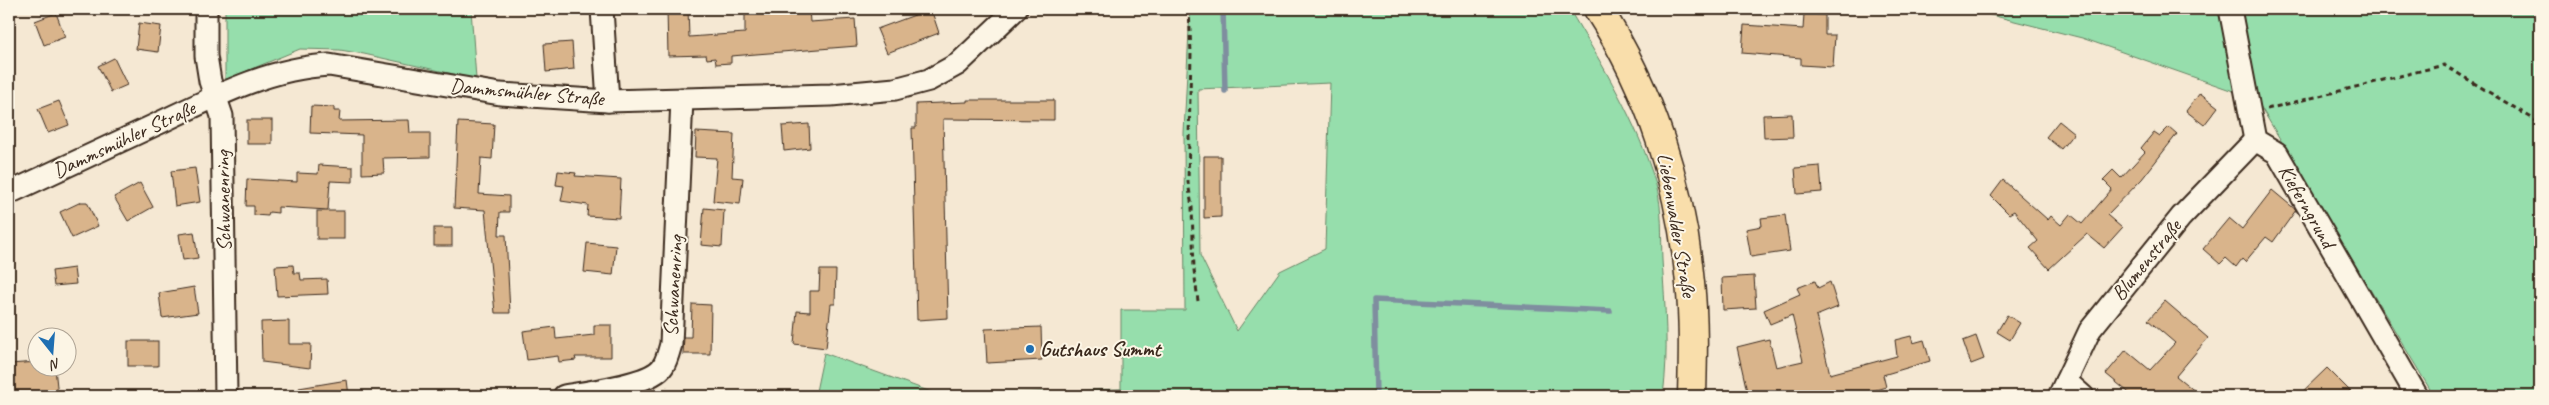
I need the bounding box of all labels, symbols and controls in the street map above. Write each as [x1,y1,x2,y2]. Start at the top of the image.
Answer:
street label: Dammsmühler Straße [449,72,607,112]
street label: Dammsmühler Straße [49,94,201,183]
street label: Schwanenring [209,149,237,252]
street label: Liebenwalder Straße [1652,151,1703,301]
street label: Kieferngrund [2273,160,2343,256]
street label: Blumenstraße [2105,212,2188,306]
street label: Schwanenring [657,233,689,337]
north arrow [28,328,78,378]
place label: Gutshaus Summt [1040,336,1163,362]
marker: Gutshaus Summt [1024,343,1036,355]
text: N [47,355,62,374]

